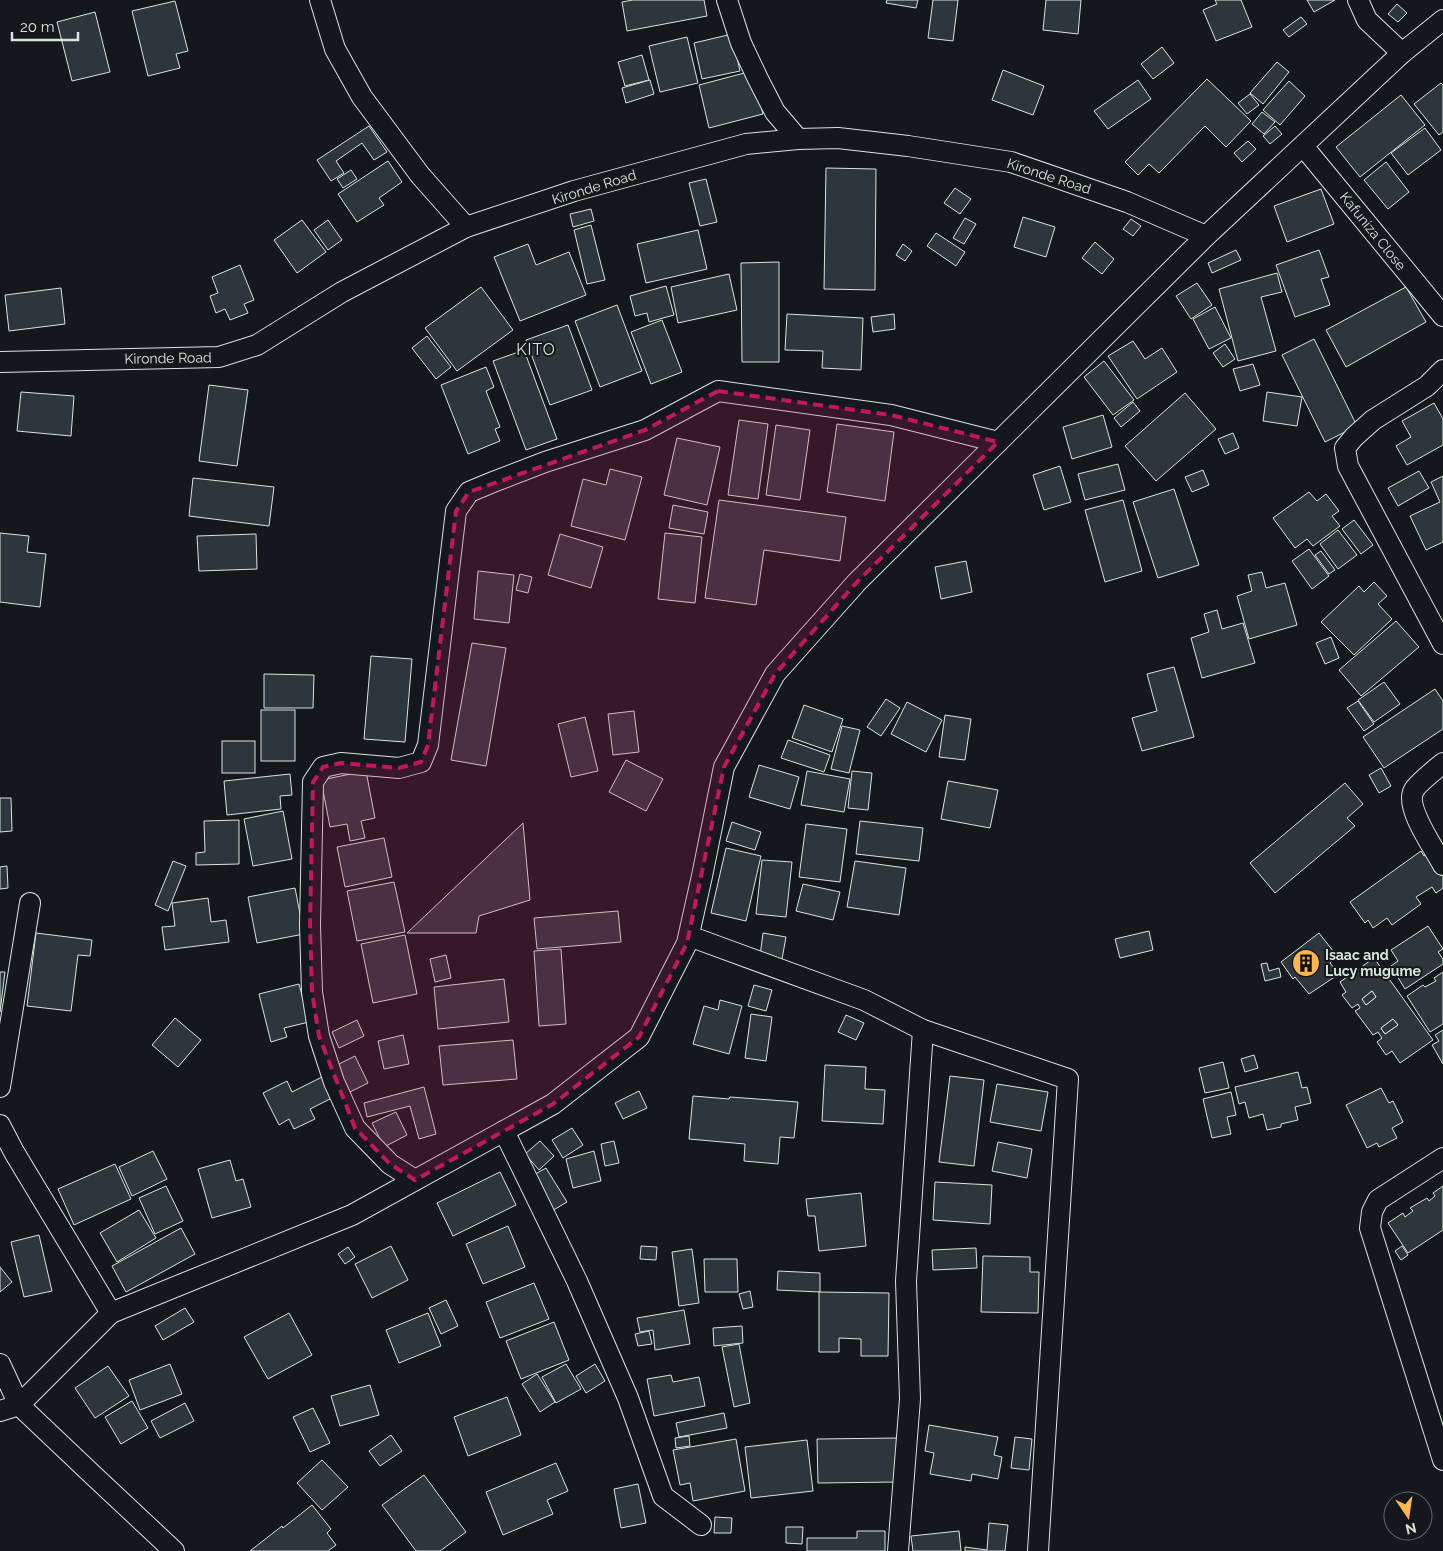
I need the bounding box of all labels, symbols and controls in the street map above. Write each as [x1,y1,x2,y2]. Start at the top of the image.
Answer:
scale bar [12,10,79,42]
text: 20 m [20,18,55,36]
street label: Kironde Road [1005,155,1093,197]
street label: Kironde Road [550,167,638,207]
street label: Kafuniza Close [1337,189,1409,273]
district label: KITO [516,340,556,359]
street label: Kironde Road [124,349,212,367]
place label: Isaac and Lucy mugume [1325,947,1422,979]
building icon: Isaac and Lucy mugume [1291,948,1321,978]
north arrow [1383,1491,1433,1541]
text: N [1404,1520,1418,1538]

